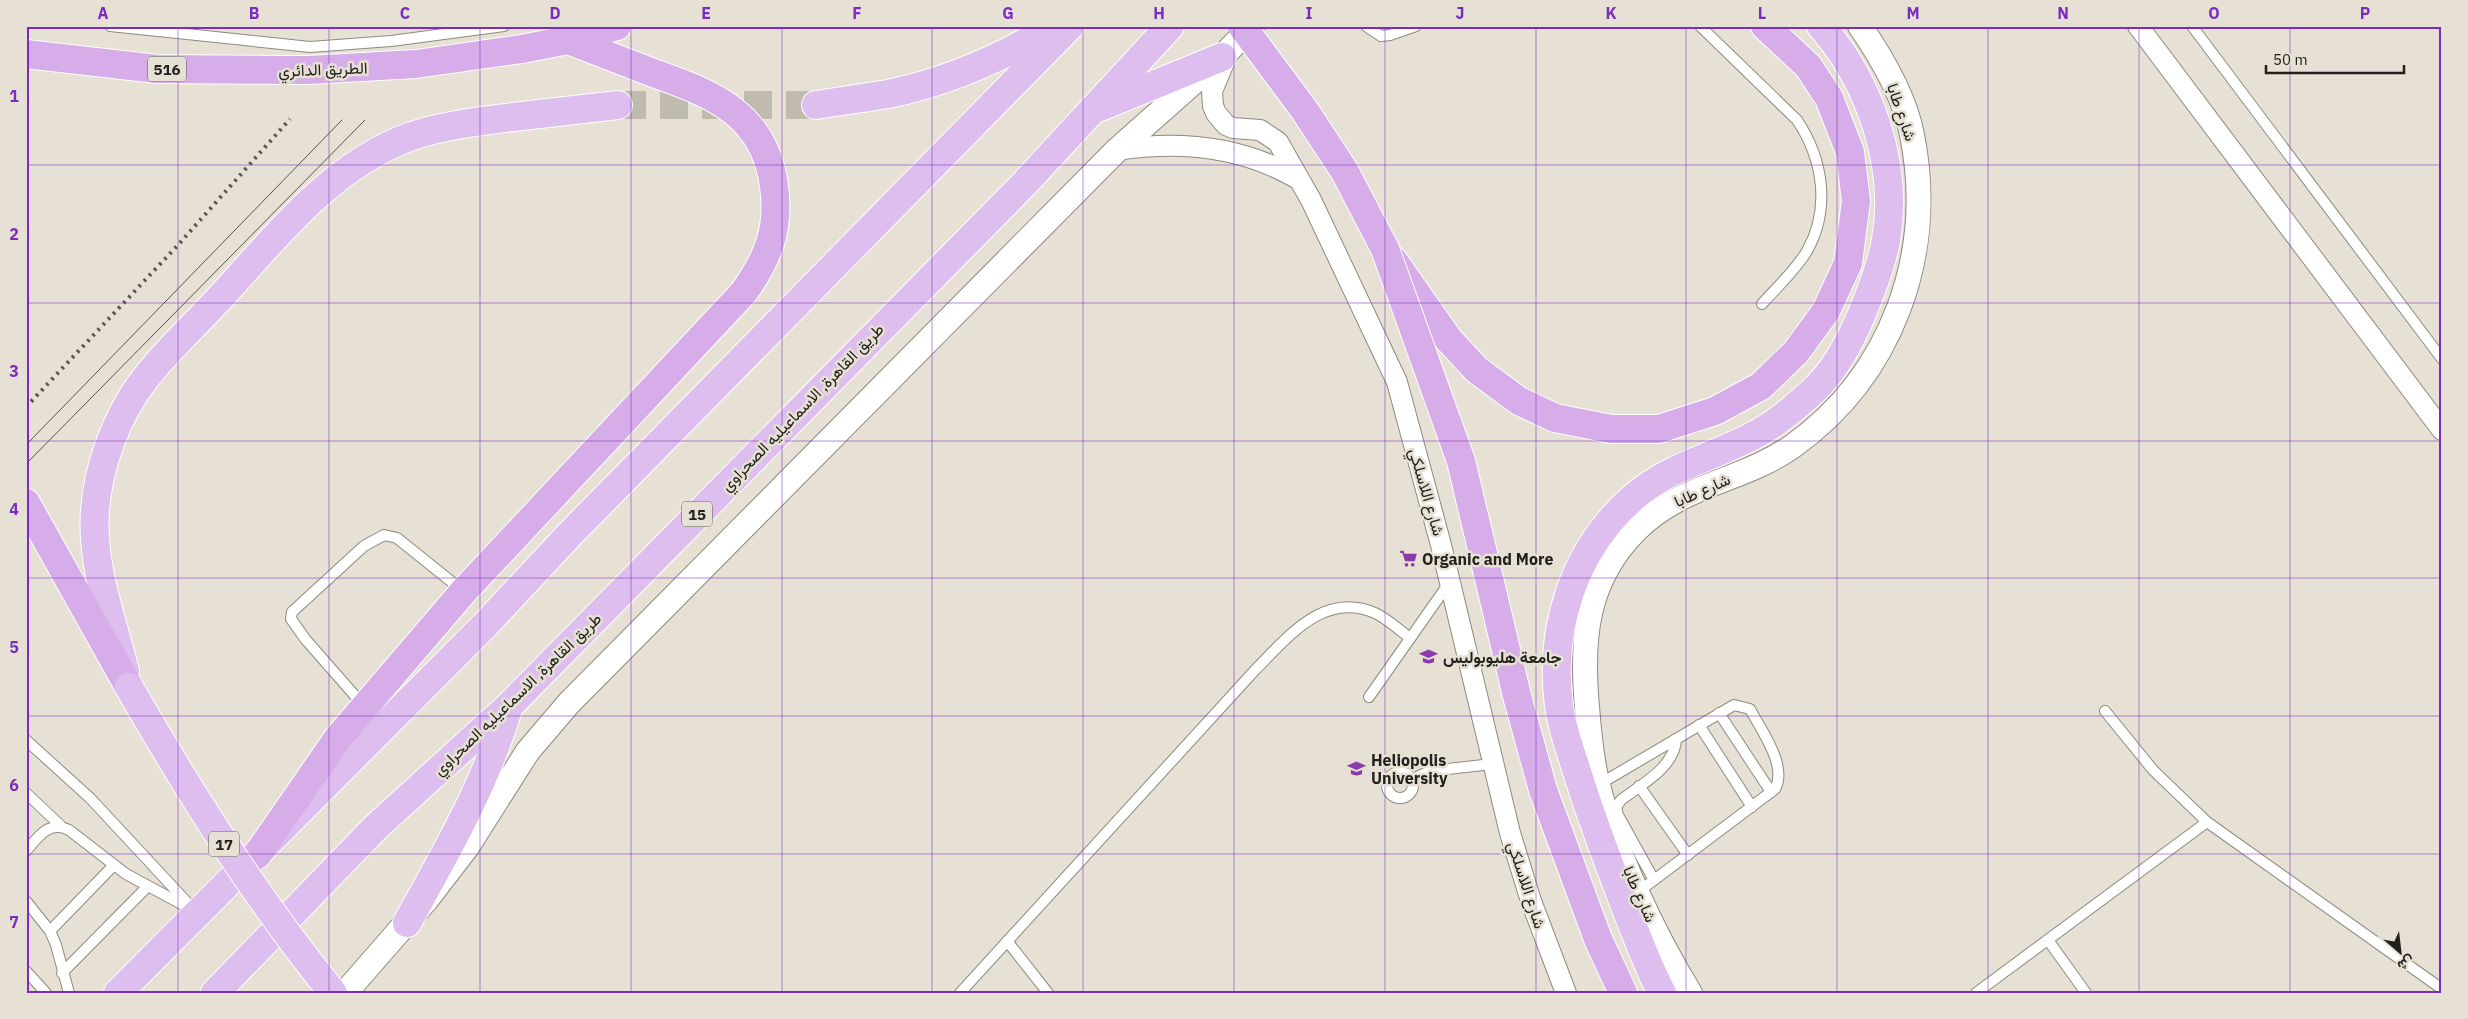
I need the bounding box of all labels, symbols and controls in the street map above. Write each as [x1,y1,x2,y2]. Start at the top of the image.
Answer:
text: A [98,3,109,23]
text: B [249,3,260,23]
text: C [400,3,410,23]
text: D [549,3,561,23]
text: E [701,3,711,23]
text: F [852,3,862,23]
text: G [1002,3,1014,23]
text: H [1153,3,1165,23]
text: I [1306,3,1313,23]
text: J [1456,3,1464,23]
text: K [1605,3,1617,23]
text: L [1758,3,1766,23]
text: M [1906,3,1920,23]
text: N [2057,3,2069,23]
text: O [2208,3,2220,23]
text: P [2360,3,2370,23]
scale bar [2266,42,2403,74]
text: 50 m [2273,50,2308,69]
road number: 516 [148,56,186,82]
street label: الطريق الدائري [278,57,368,85]
street label: شارع طابا [1881,81,1921,144]
text: 1 [9,86,19,106]
text: 2 [9,224,19,244]
street label: طريق القاهرة, الاسماعيليه الصحراوي [716,319,891,498]
text: 3 [9,361,19,381]
street label: شارع اللاسلكي [1401,446,1449,539]
street label: شارع طابا [1671,469,1734,513]
text: 4 [9,499,19,519]
road number: 15 [682,502,712,526]
supermarket icon: Organic and More [1398,549,1418,569]
place label: Organic and More [1422,549,1553,569]
street label: طريق القاهرة, الاسماعيليه الصحراوي [429,608,608,783]
text: 5 [9,637,19,657]
school or university icon: جامعة هليوبوليس [1419,647,1439,667]
place label: جامعة هليوبوليس [1443,647,1561,668]
place label: Heliopolis University [1371,750,1448,788]
school or university icon: Heliopolis University [1347,759,1367,779]
text: 6 [9,775,19,795]
road number: 17 [209,832,239,856]
street label: شارع اللاسلكي [1500,839,1550,932]
street label: شارع طابا [1617,863,1661,926]
text: 7 [9,912,19,932]
north arrow [2376,926,2426,976]
text: ش [2394,952,2418,975]

